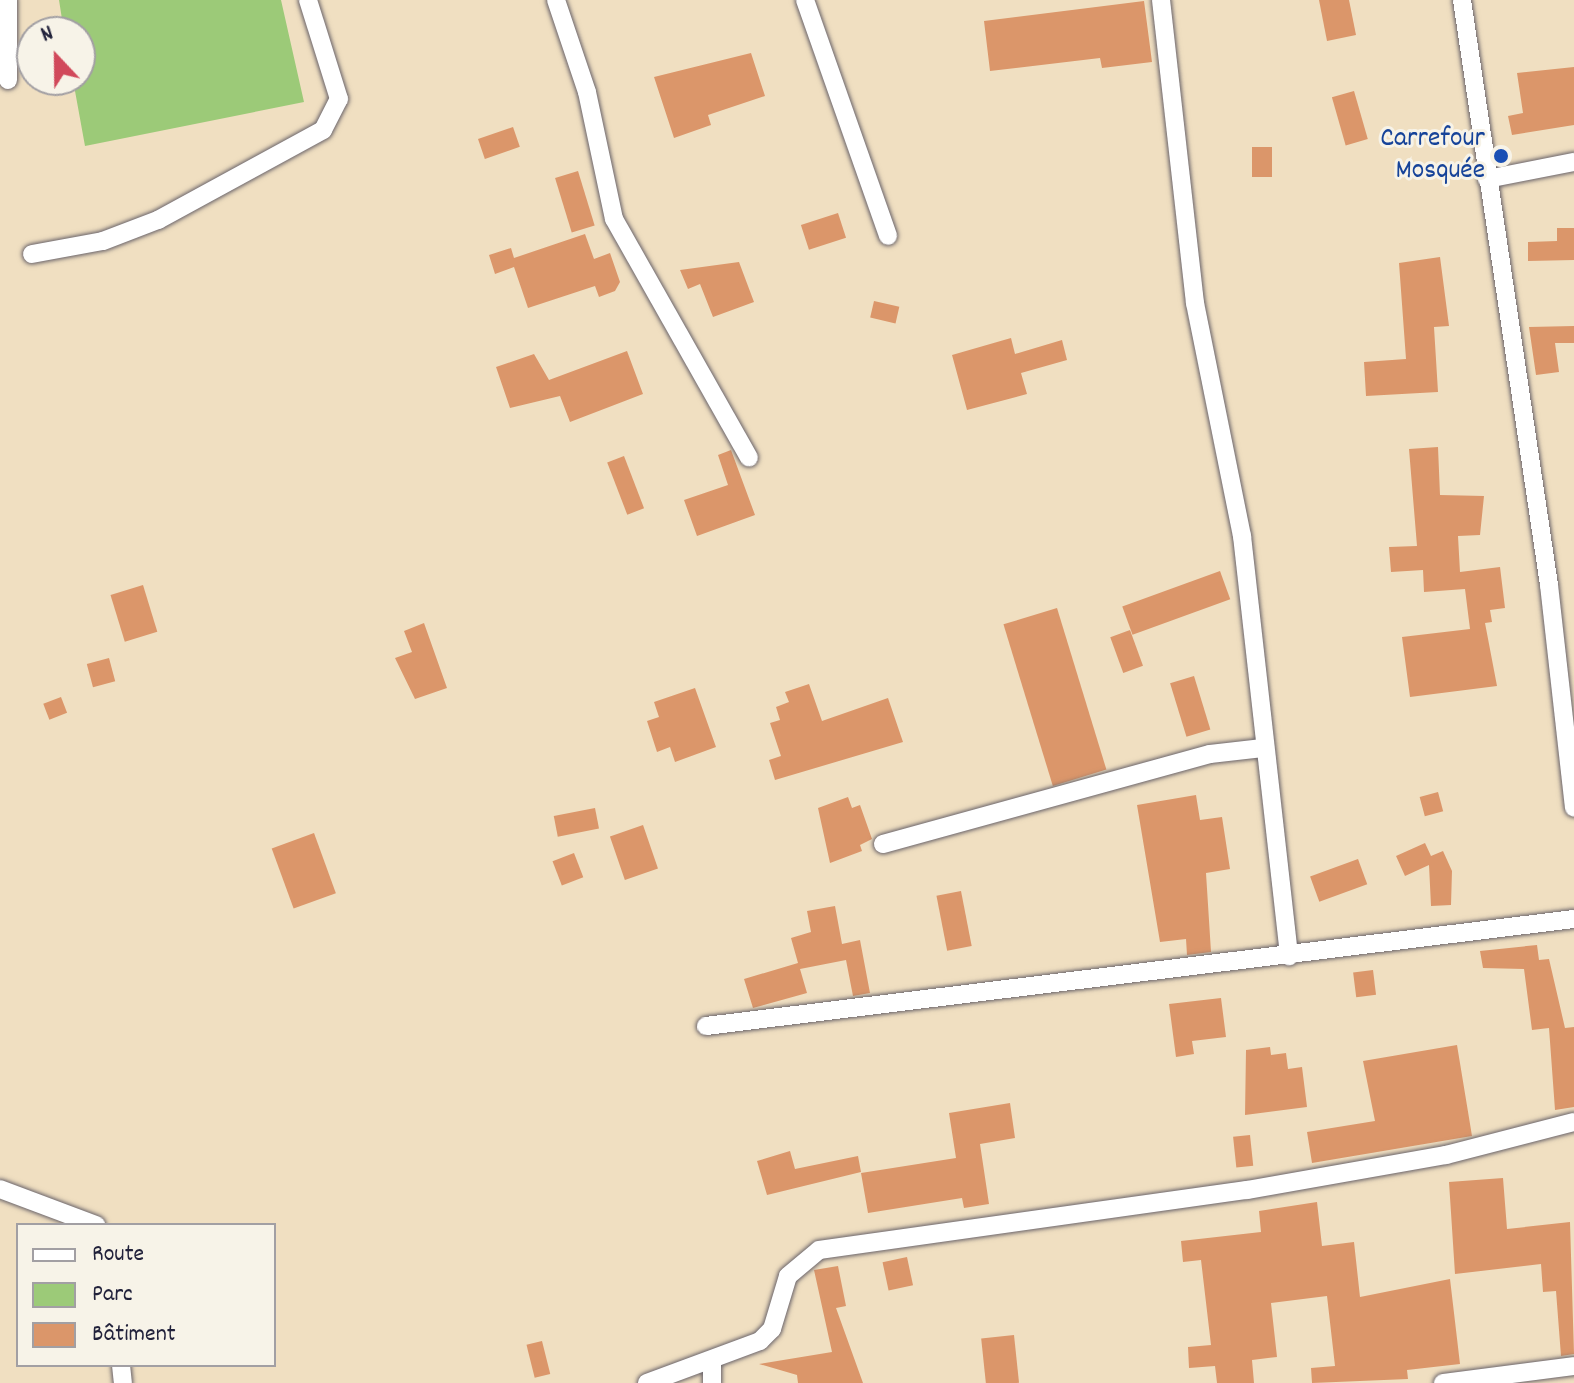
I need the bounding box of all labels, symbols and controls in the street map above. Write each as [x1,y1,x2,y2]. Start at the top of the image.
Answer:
north arrow [16,16,96,96]
text: N [37,19,58,52]
place label: Carrefour Mosquée [1380,123,1485,189]
marker: Carrefour Mosquée [1492,147,1510,165]
legend [16,1223,276,1367]
text: Route [92,1238,144,1272]
text: Parc [92,1278,133,1312]
text: Bâtiment [92,1318,176,1352]

